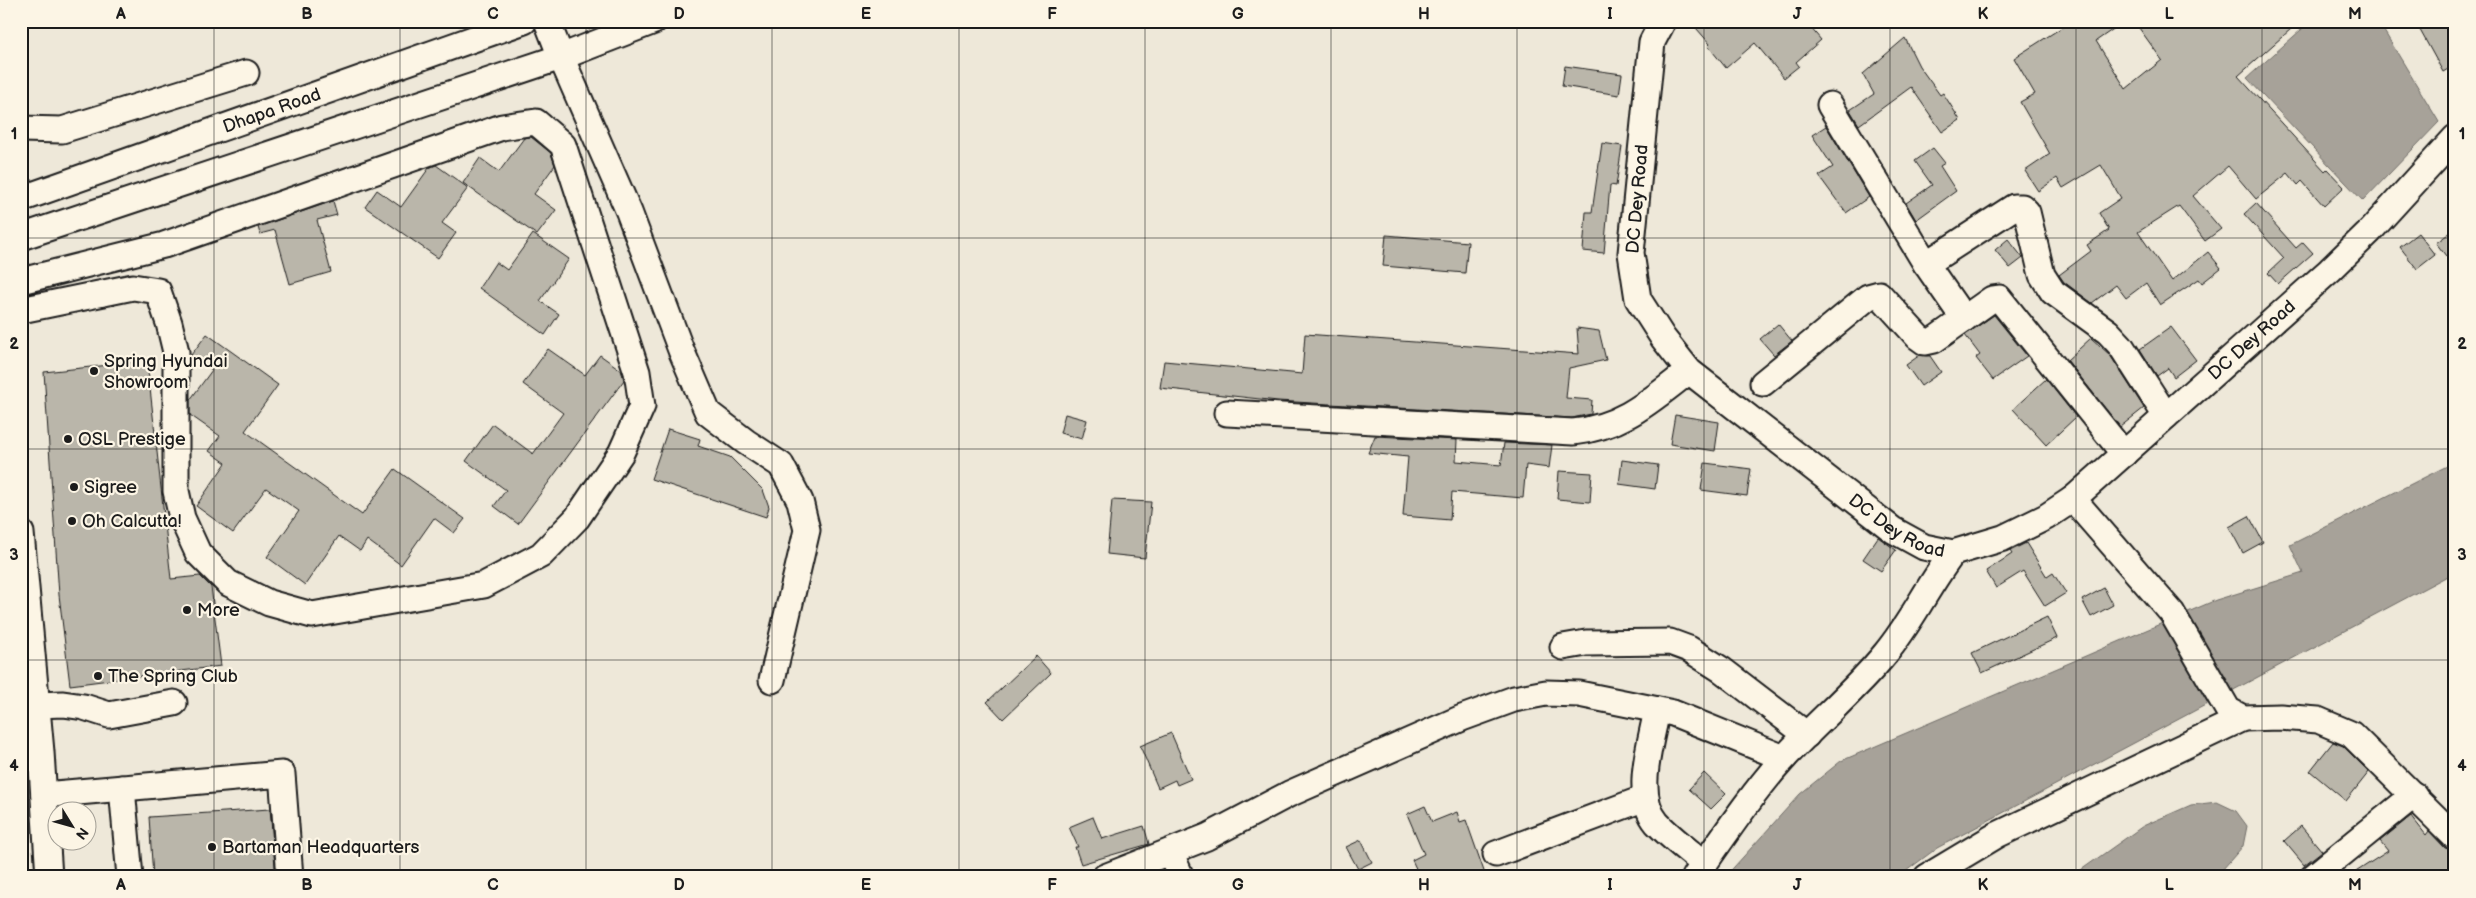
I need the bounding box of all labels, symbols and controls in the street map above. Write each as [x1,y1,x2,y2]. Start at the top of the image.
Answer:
text: A [115,5,126,24]
text: B [301,5,313,24]
text: C [487,5,499,24]
text: D [673,5,685,24]
text: E [861,5,871,24]
text: F [1047,5,1057,24]
text: G [1232,5,1244,24]
text: H [1418,5,1430,24]
text: I [1607,5,1613,24]
text: J [1793,5,1802,24]
text: K [1978,5,1989,24]
text: L [2164,5,2174,24]
text: M [2348,5,2362,24]
street label: Dhapa Road [220,84,324,138]
text: 1 [11,125,17,144]
text: 1 [2459,125,2465,144]
street label: DC Dey Road [1622,144,1653,254]
street label: DC Dey Road [2204,296,2300,384]
text: 2 [9,335,19,354]
text: 2 [2457,335,2467,354]
place label: Spring Hyundai Showroom [104,351,228,393]
marker: Spring Hyundai Showroom [88,365,100,377]
place label: OSL Prestige [78,429,186,450]
marker: OSL Prestige [62,433,74,445]
place label: Sigree [84,477,137,498]
marker: Sigree [68,481,80,493]
street label: DC Dey Road [1844,490,1947,562]
place label: Oh Calcutta! [82,511,181,532]
marker: Oh Calcutta! [66,515,78,527]
text: 3 [9,546,19,565]
text: 3 [2457,546,2467,565]
place label: More [197,600,240,621]
marker: More [181,604,193,616]
place label: The Spring Club [108,666,238,687]
marker: The Spring Club [92,670,104,682]
text: 4 [9,757,19,776]
text: 4 [2457,757,2467,776]
north arrow [48,800,98,850]
text: N [72,824,92,843]
place label: Bartaman Headquarters [222,837,419,858]
marker: Bartaman Headquarters [206,841,218,853]
text: A [115,876,126,895]
text: B [301,876,313,895]
text: C [487,876,499,895]
text: D [673,876,685,895]
text: E [861,876,871,895]
text: F [1047,876,1057,895]
text: G [1232,876,1244,895]
text: H [1418,876,1430,895]
text: I [1607,876,1613,895]
text: J [1793,876,1802,895]
text: K [1978,876,1989,895]
text: L [2164,876,2174,895]
text: M [2348,876,2362,895]

